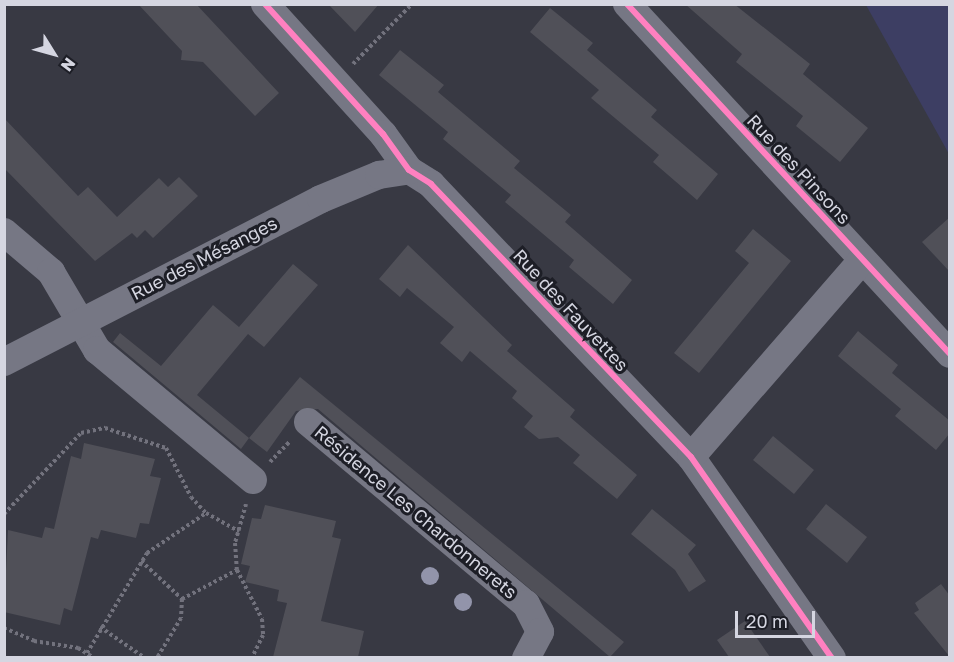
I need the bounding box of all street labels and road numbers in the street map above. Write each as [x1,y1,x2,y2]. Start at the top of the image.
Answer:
street label: Rue des Pinsons [743,110,855,228]
street label: Rue des Mésanges [127,212,281,304]
street label: Rue des Fauvettes [509,244,633,376]
street label: Résidence Les Chardonnerets [310,421,522,603]

